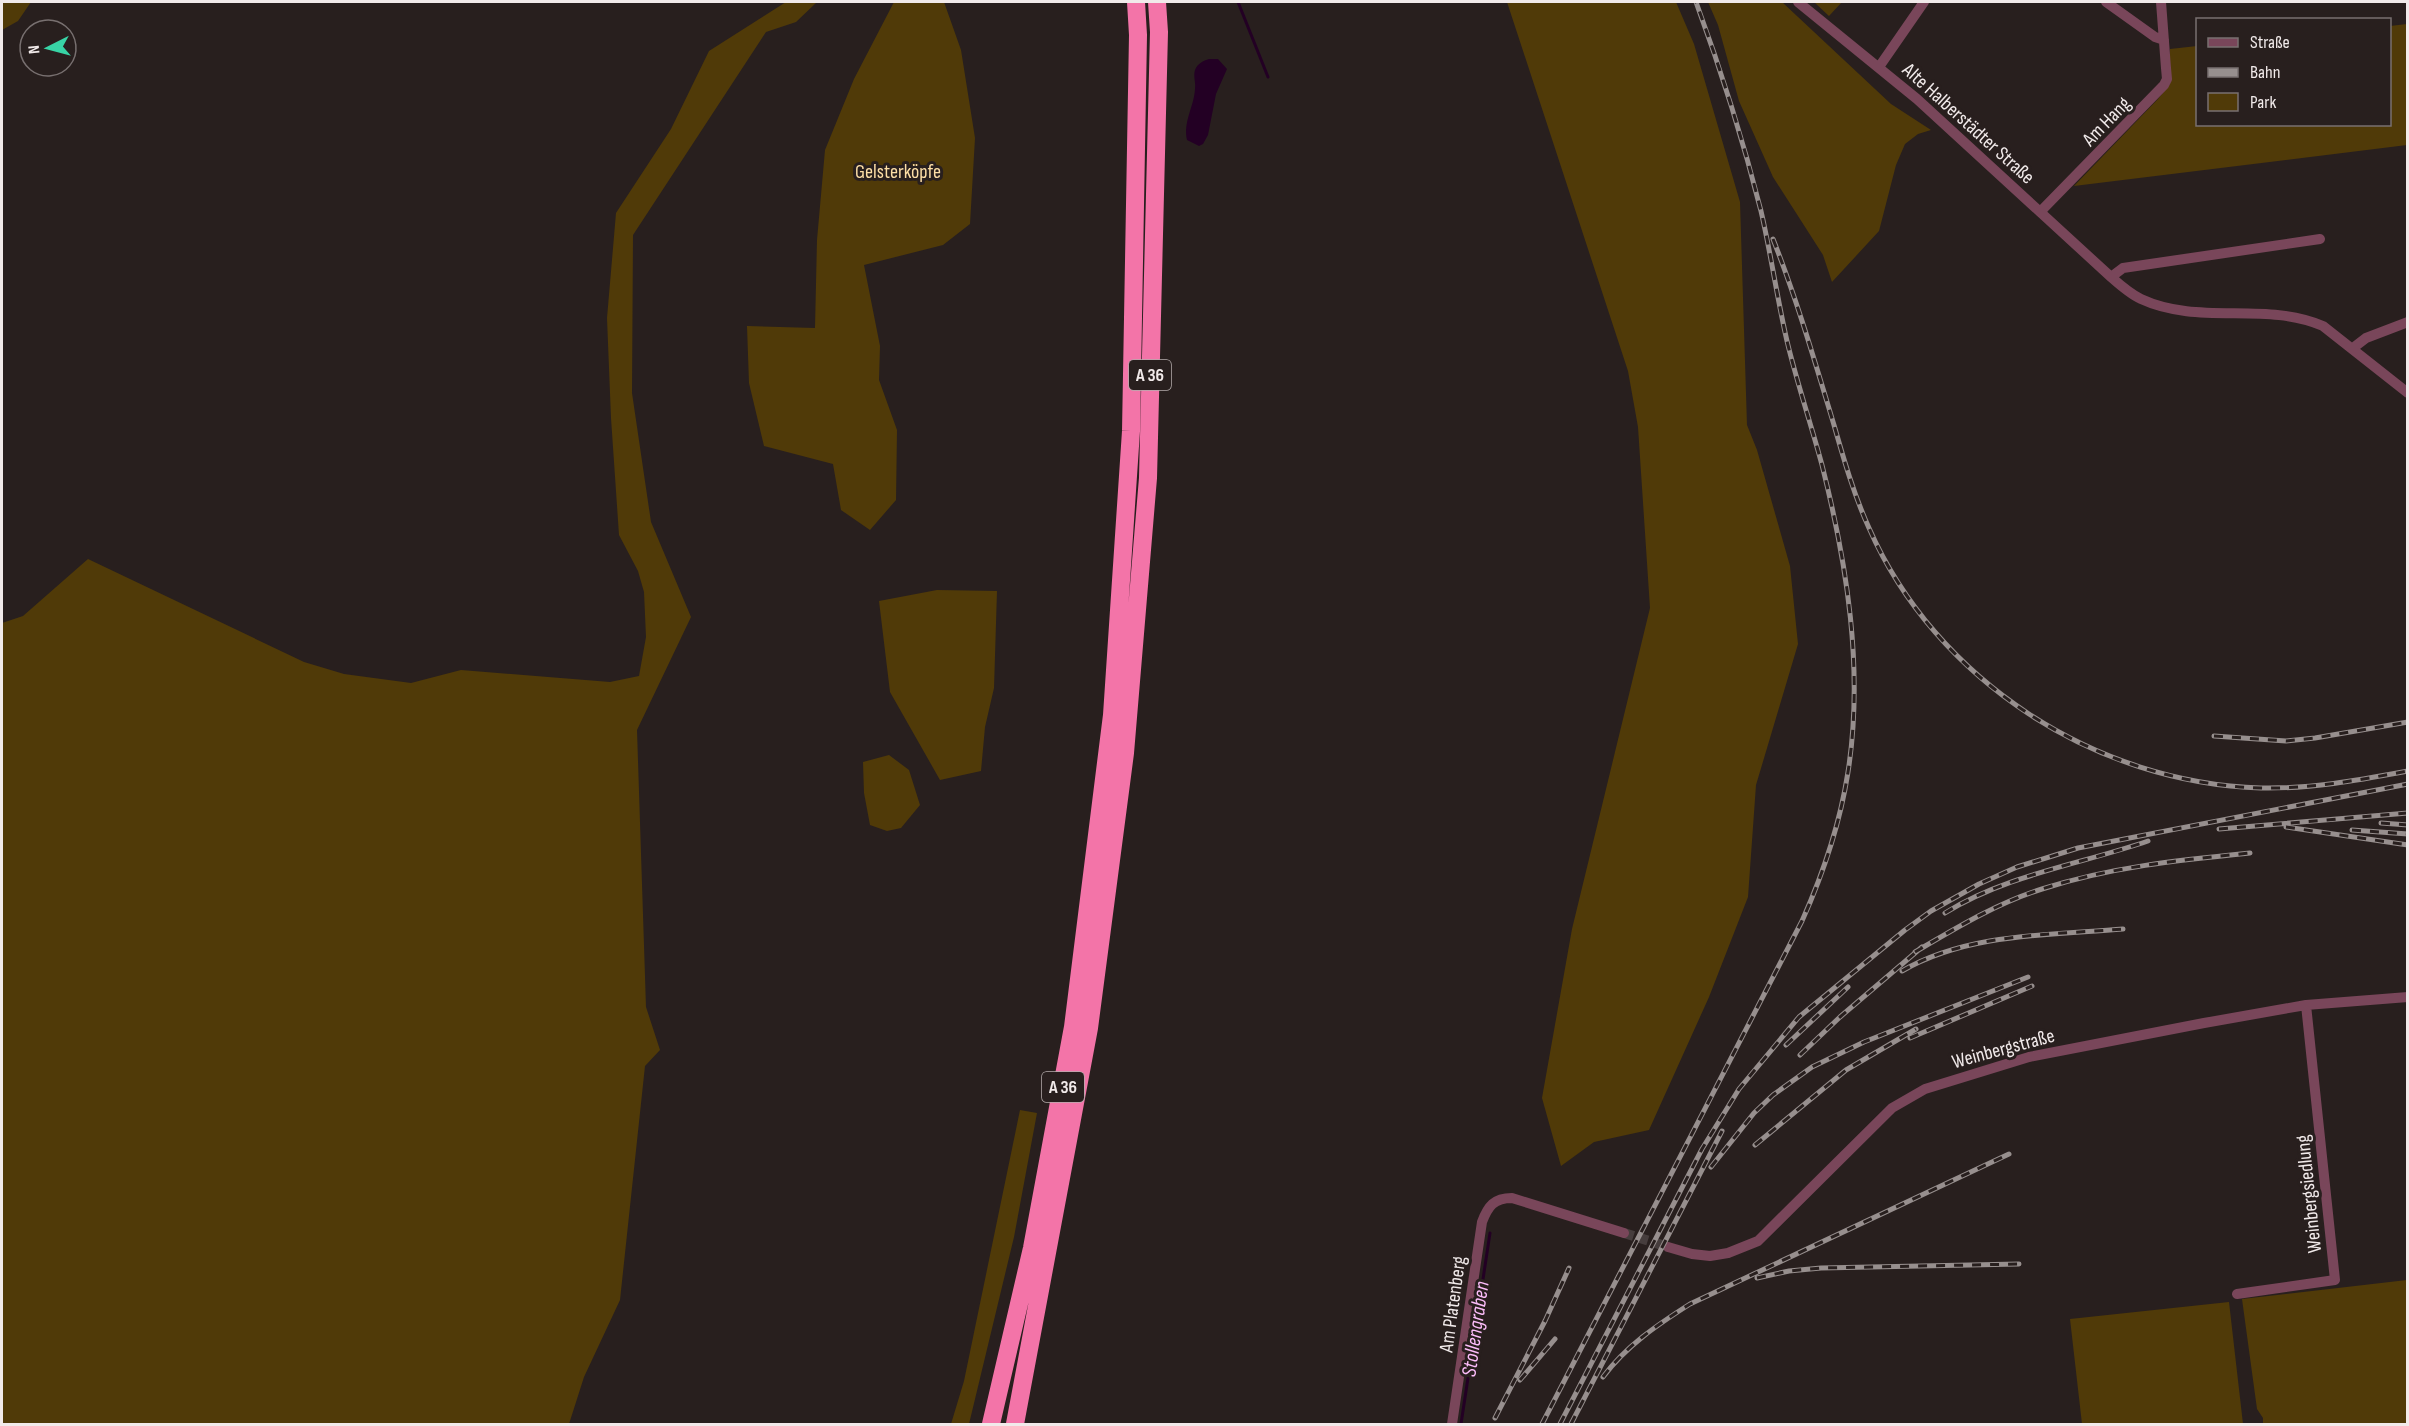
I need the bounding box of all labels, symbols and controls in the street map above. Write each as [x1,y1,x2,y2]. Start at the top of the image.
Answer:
north arrow [18,18,78,78]
legend [2196,18,2391,126]
text: Straße [2250,32,2290,53]
text: N [25,44,44,55]
street label: Alte Halberstädter Straße [1897,57,2039,189]
text: Bahn [2250,62,2280,83]
street label: Am Hang [2077,92,2136,152]
text: Park [2250,92,2276,113]
park label: Gelsterköpfe [855,160,941,184]
road number: A 36 [1129,360,1171,390]
street label: Weinbergstraße [1949,1024,2057,1074]
road number: A 36 [1042,1072,1084,1102]
street label: Weinbergsiedlung [2291,1134,2327,1254]
street label: Am Platenberg [1434,1254,1472,1355]
water label: Stollengraben [1456,1279,1495,1378]

